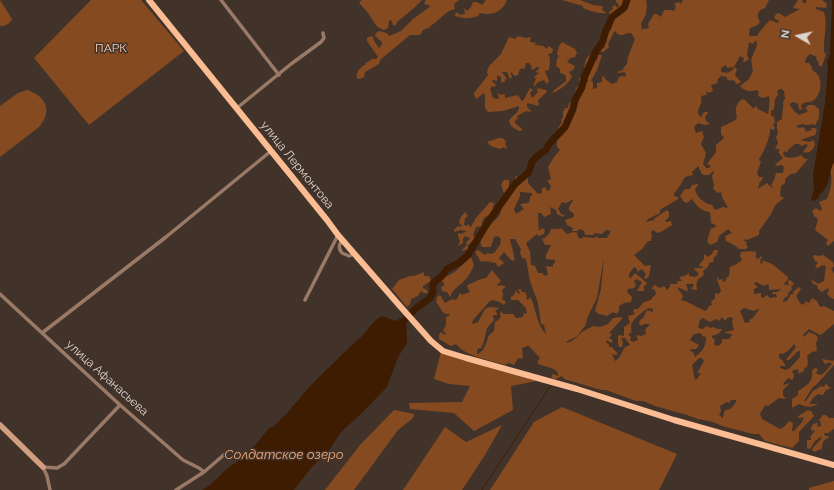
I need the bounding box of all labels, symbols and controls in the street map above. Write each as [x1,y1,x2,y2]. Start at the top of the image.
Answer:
north arrow [778,16,818,56]
text: N [779,29,793,39]
park label: ПАРК [95,41,127,55]
street label: улица Лермонтова [257,118,337,212]
street label: улица Афанасьева [63,337,151,419]
water label: Солдатское озеро [224,447,344,463]

